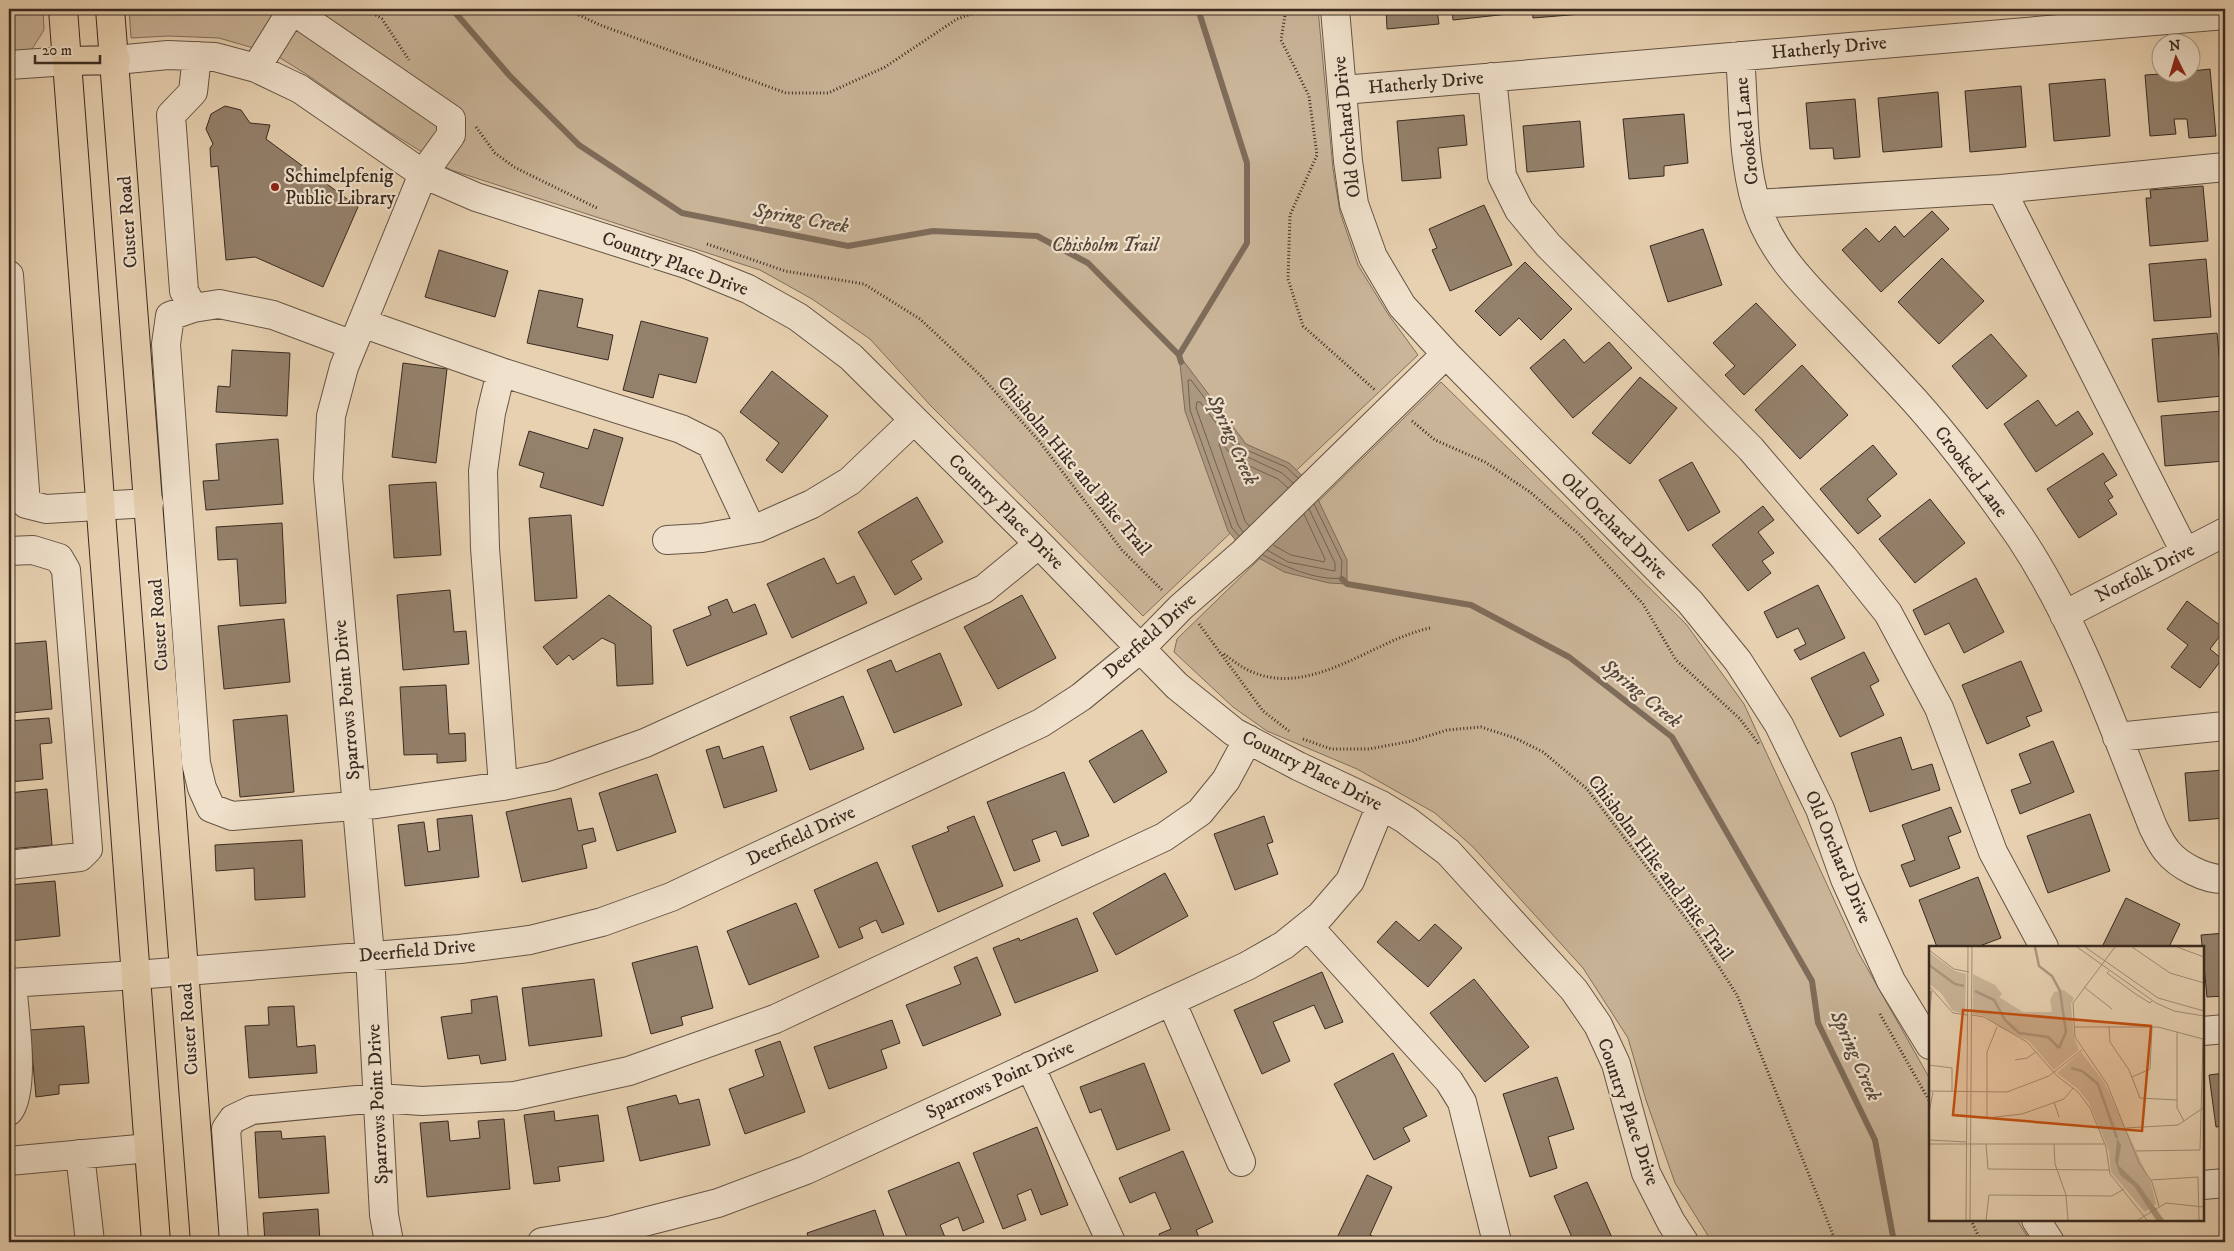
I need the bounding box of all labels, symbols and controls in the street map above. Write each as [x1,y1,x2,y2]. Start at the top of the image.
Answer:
street label: Hatherly Drive [1770,31,1888,64]
scale bar [35,32,100,64]
north arrow [2152,32,2202,82]
text: N [2168,37,2182,56]
text: 20 m [42,41,72,60]
street label: Old Orchard Drive [1328,55,1366,199]
street label: Hatherly Drive [1367,66,1485,99]
street label: Crooked Lane [1730,76,1764,186]
place label: Schimelpfenig Public Library [285,165,397,210]
street label: Custer Road [113,175,143,269]
marker: Schimelpfenig Public Library [269,181,281,193]
water label: Spring Creek [750,198,851,240]
street label: Country Place Drive [599,227,752,301]
park label: Chisholm Trail [1052,234,1161,257]
street label: Chisholm Hike and Bike Trail [992,372,1156,560]
water label: Spring Creek [1201,390,1263,490]
street label: Crooked Lane [1929,422,2013,522]
street label: Country Place Drive [943,449,1069,575]
street label: Old Orchard Drive [1556,468,1672,584]
street label: Norfolk Drive [2092,538,2198,608]
street label: Custer Road [144,578,174,672]
street label: Deerfield Drive [1099,588,1201,684]
street label: Sparrows Point Drive [329,619,365,781]
water label: Spring Creek [1595,653,1687,734]
street label: Country Place Drive [1238,726,1386,816]
street label: Chisholm Hike and Bike Trail [1583,771,1738,966]
street label: Old Orchard Drive [1800,787,1876,927]
street label: Deerfield Drive [743,801,859,871]
street label: Deerfield Drive [358,934,476,968]
inset map [1929,946,2204,1221]
street label: Custer Road [174,982,204,1076]
water label: Spring Creek [1824,1006,1886,1106]
street label: Sparrows Point Drive [362,1023,394,1185]
street label: Country Place Drive [1592,1035,1664,1189]
street label: Sparrows Point Drive [922,1036,1078,1124]

